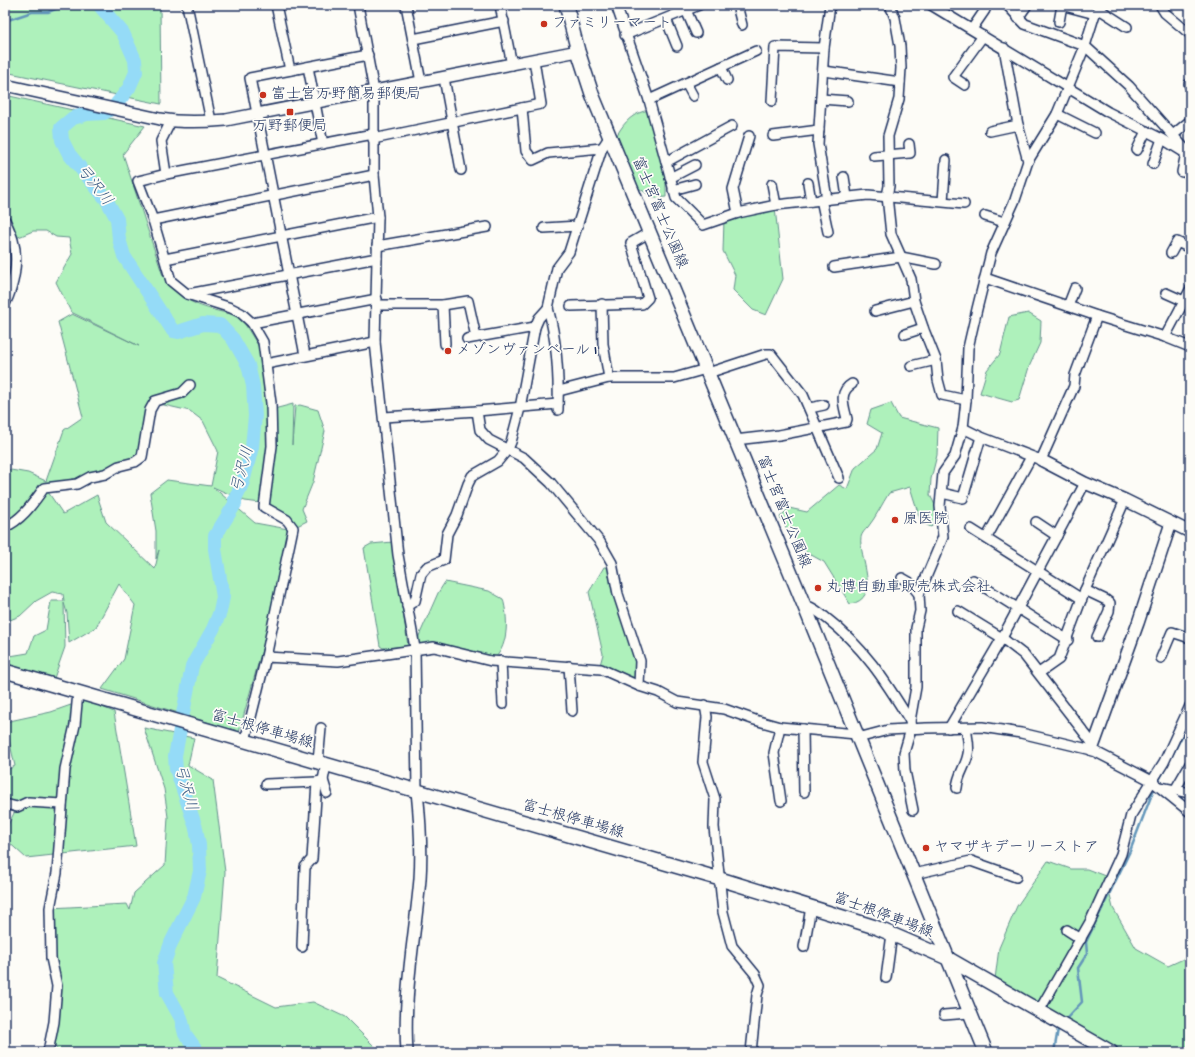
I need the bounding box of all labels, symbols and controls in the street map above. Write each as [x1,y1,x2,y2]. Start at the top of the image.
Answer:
place label: ファミリーマート [552,15,672,33]
marker: ファミリーマート [539,19,549,29]
place label: 富士宮万野簡易郵便局 [271,85,421,104]
marker: 富士宮万野簡易郵便局 [258,90,268,100]
marker: 万野郵便局 [285,107,295,117]
place label: 万野郵便局 [252,118,328,136]
street label: 富士宮富士公園線 [627,154,692,272]
water label: 弓沢川 [71,161,116,211]
place label: メゾンヴァンベール I [456,341,597,360]
marker: メゾンヴァンベール I [443,346,453,356]
water label: 弓沢川 [228,444,259,496]
street label: 富士宮富士公園線 [752,453,815,571]
place label: 原医院 [903,511,948,529]
marker: 原医院 [890,515,900,525]
place label: 丸博自動車販売株式会社 [826,578,991,597]
marker: 丸博自動車販売株式会社 [813,583,823,593]
street label: 富士根停車場線 [209,706,315,753]
water label: 弓沢川 [169,762,200,814]
street label: 富士根停車場線 [520,796,626,843]
place label: ヤマザキデーリーストア [934,839,1099,857]
marker: ヤマザキデーリーストア [921,843,931,853]
street label: 富士根停車場線 [831,889,936,942]

